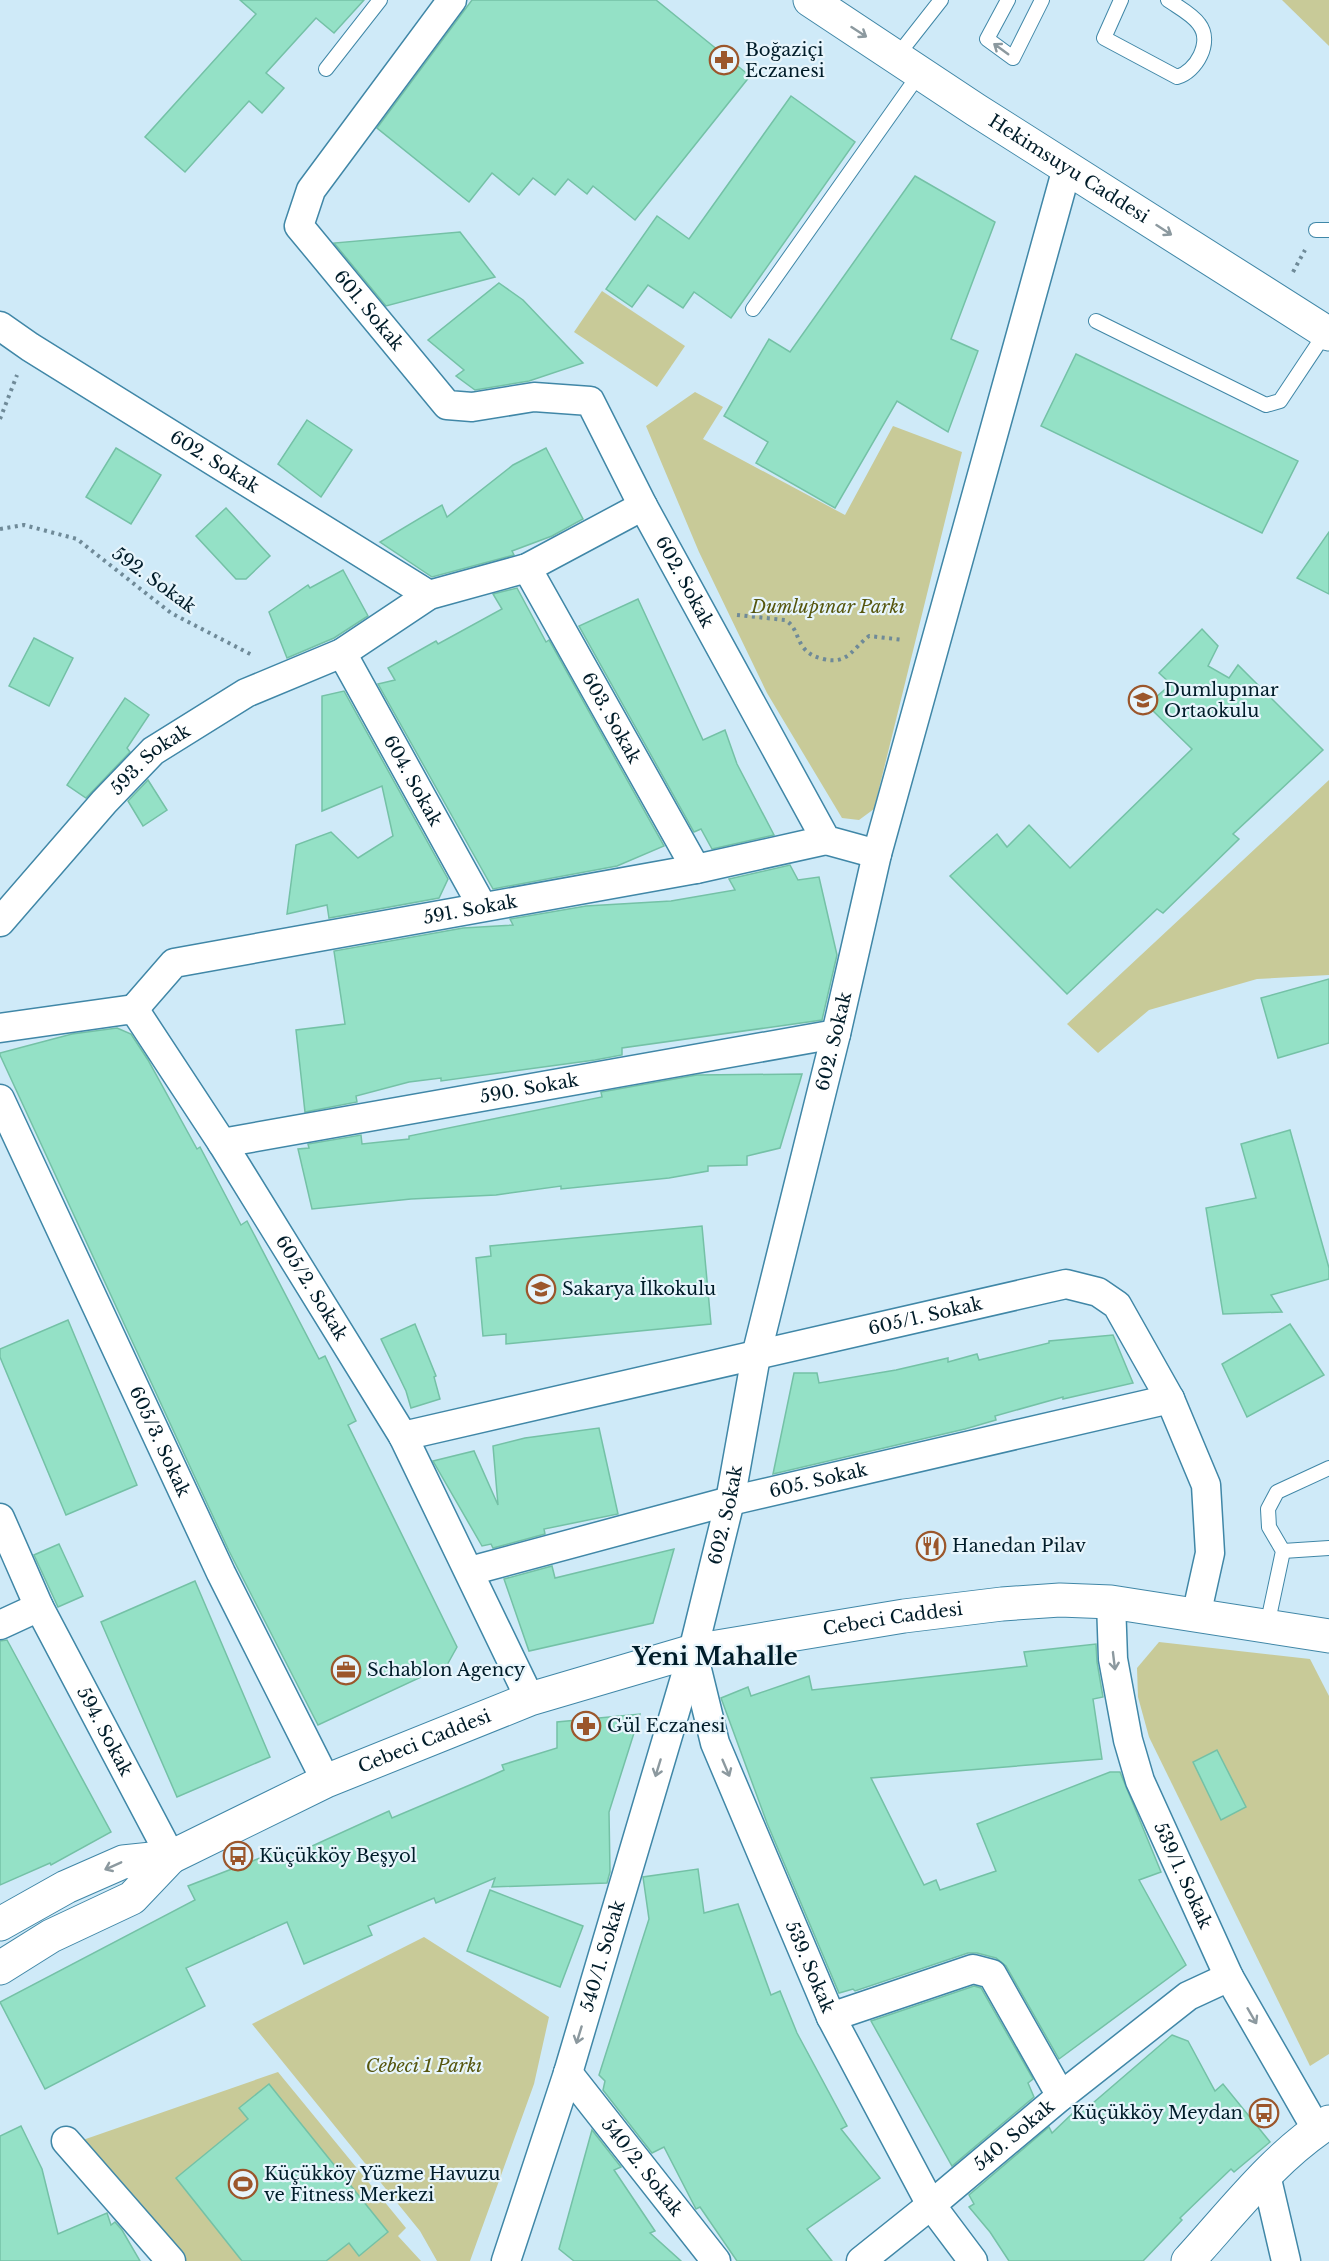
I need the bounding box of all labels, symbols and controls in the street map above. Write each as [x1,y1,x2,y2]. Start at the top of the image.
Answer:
one-way arrow [850,26,867,38]
place label: Boğaziçi Eczanesi [745,39,825,82]
one-way arrow [993,43,1009,55]
pharmacy icon: Boğaziçi Eczanesi [708,44,740,76]
street label: Hekimsuyu Caddesi [985,110,1153,228]
one-way arrow [1155,223,1172,236]
street label: 601. Sokak [329,266,408,355]
street label: 602. Sokak [166,426,263,498]
street label: 602. Sokak [651,532,719,632]
street label: 592. Sokak [108,542,200,618]
park label: Dumlupınar Parkı [750,596,905,618]
street label: 603. Sokak [577,669,646,767]
place label: Dumlupınar Ortaokulu [1164,679,1279,722]
school or university icon: Dumlupınar Ortaokulu [1127,684,1159,716]
street label: 593. Sokak [106,720,194,800]
street label: 604. Sokak [379,731,447,830]
street label: 591. Sokak [421,890,519,929]
street label: 602. Sokak [811,990,856,1093]
street label: 590. Sokak [478,1069,580,1108]
street label: 605/2. Sokak [271,1231,352,1345]
school or university icon: Sakarya İlkokulu [525,1273,557,1305]
place label: Sakarya İlkokulu [562,1277,716,1300]
street label: 605/1. Sokak [866,1292,985,1340]
street label: 605/3. Sokak [124,1383,195,1500]
street label: 605. Sokak [767,1458,870,1503]
street label: 602. Sokak [704,1464,747,1567]
restaurant icon: Hanedan Pilav [915,1530,947,1562]
place label: Hanedan Pilav [952,1535,1086,1557]
street label: Cebeci Caddesi [821,1598,964,1640]
district label: Yeni Mahalle [631,1642,798,1671]
one-way arrow [1109,1650,1120,1670]
office icon: Schablon Agency [330,1654,362,1686]
place label: Schablon Agency [367,1659,526,1681]
street label: 594. Sokak [72,1683,137,1780]
street label: Cebeci Caddesi [355,1705,494,1778]
pharmacy icon: Gül Eczanesi [570,1710,602,1742]
place label: Gül Eczanesi [607,1715,725,1737]
one-way arrow [652,1758,663,1777]
one-way arrow [721,1758,732,1777]
street label: 539/1. Sokak [1149,1819,1217,1932]
bus stop icon: Küçükköy Beşyol [222,1840,254,1872]
place label: Küçükköy Beşyol [259,1845,417,1867]
one-way arrow [105,1861,123,1873]
street label: 540/1. Sokak [576,1898,630,2014]
street label: 539. Sokak [781,1918,839,2016]
one-way arrow [1246,2007,1258,2024]
one-way arrow [573,2025,584,2044]
park label: Cebeci 1 Parkı [366,2055,482,2077]
street label: 540. Sokak [969,2095,1059,2176]
bus stop icon: Küçükköy Meydan [1248,2097,1280,2129]
place label: Küçükköy Meydan [1071,2102,1243,2124]
street label: 540/2. Sokak [597,2114,688,2221]
place label: Küçükköy Yüzme Havuzu ve Fitness Merkezi [264,2163,500,2206]
sports icon: Küçükköy Yüzme Havuzu ve Fitness Merkezi [227,2168,259,2200]

